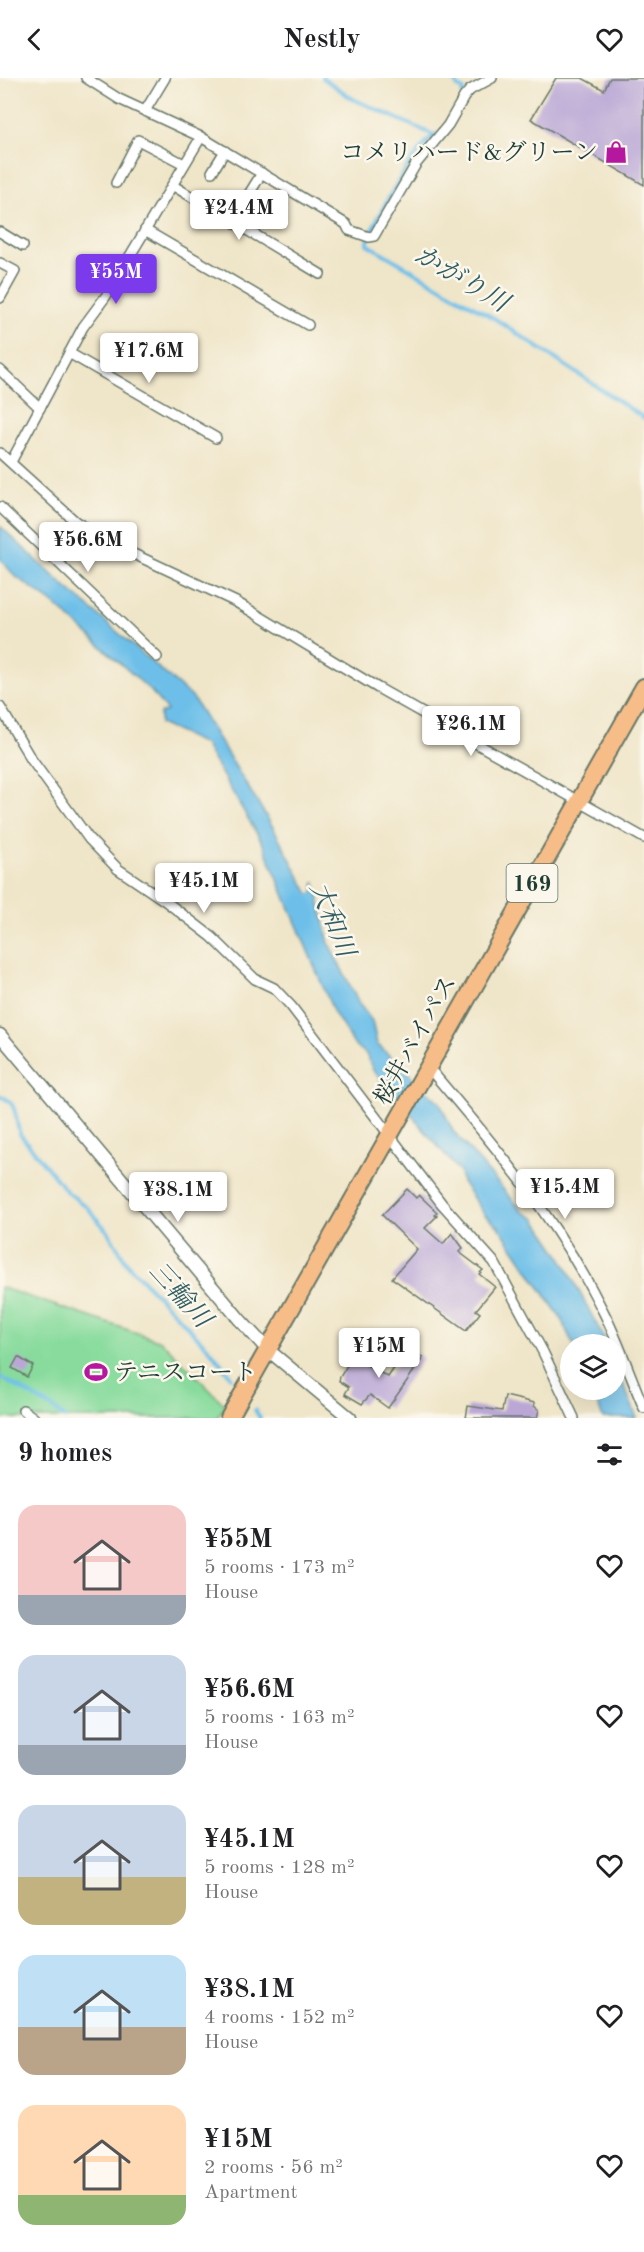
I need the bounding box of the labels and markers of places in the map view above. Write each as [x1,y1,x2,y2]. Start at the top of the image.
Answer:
shop icon: コメリハード&グリーン [603,139,629,165]
place label: コメリハード&グリーン [340,140,598,166]
pin: ¥24.4M [190,190,288,241]
pin: ¥55M [80,254,152,305]
pin: ¥17.6M [100,333,198,384]
pin: ¥56.6M [39,522,137,573]
pin: ¥26.1M [422,706,520,757]
pin: ¥45.1M [155,863,253,914]
pin: ¥15.4M [516,1169,614,1220]
pin: ¥38.1M [129,1172,227,1223]
pin: ¥15M [343,1328,415,1379]
sports icon: テニスコート [83,1359,109,1385]
place label: テニスコート [114,1361,257,1386]

